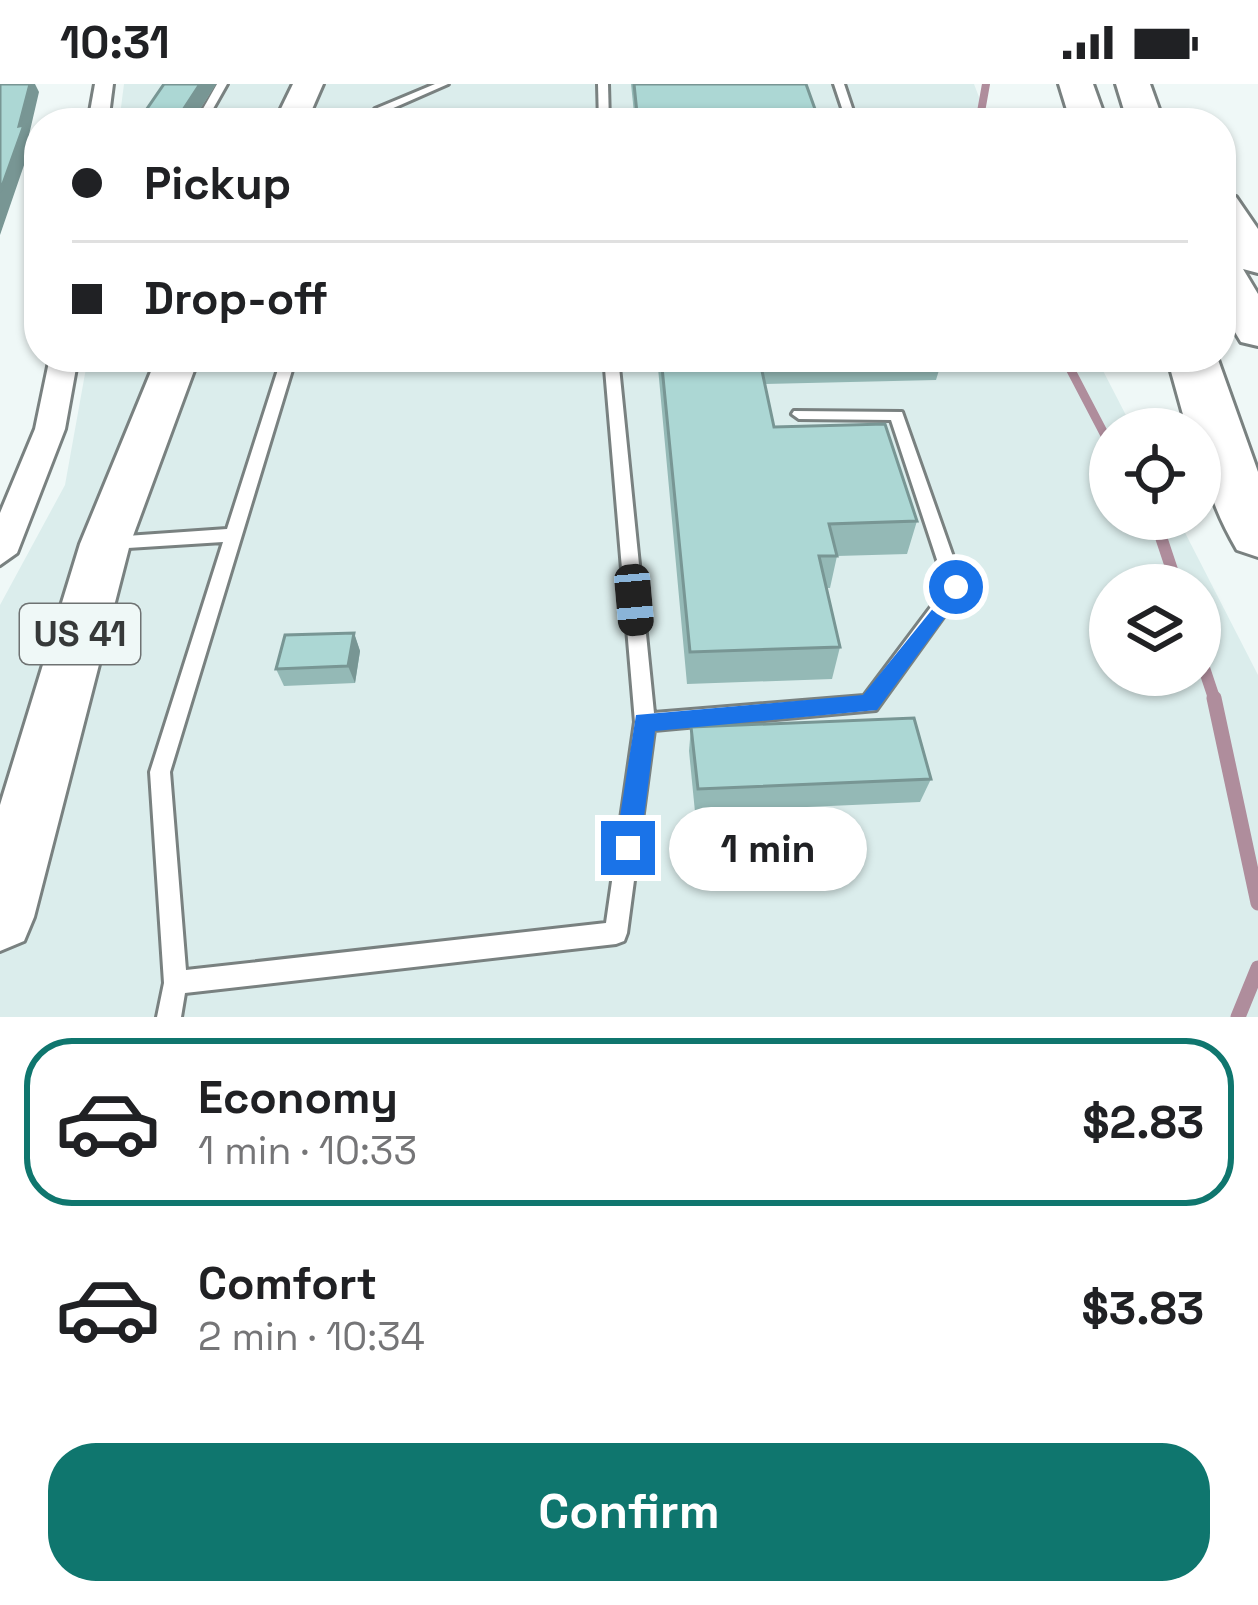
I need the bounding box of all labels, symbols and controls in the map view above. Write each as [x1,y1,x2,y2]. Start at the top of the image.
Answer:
text: 10:31 [60,14,170,71]
text: Pickup [144,155,291,212]
text: Drop-off [144,270,328,327]
map controls [1089,408,1221,696]
button: locate [1089,408,1221,540]
route start [929,560,983,614]
car [613,563,655,637]
button: layers [1089,564,1221,696]
road number: US 41 [20,604,140,664]
callout: 1 min [670,806,868,890]
route end [601,821,655,875]
text: 1 min [720,824,816,873]
icon: car [54,1068,162,1176]
text: Economy [198,1069,398,1126]
text: $2.83 [1082,1094,1204,1151]
text: 1 min · 10:33 [198,1126,417,1175]
icon: car [54,1254,162,1362]
text: Comfort [198,1255,377,1312]
text: $3.83 [1082,1280,1204,1337]
text: 2 min · 10:34 [198,1312,425,1361]
button: Confirm [48,1443,1210,1581]

